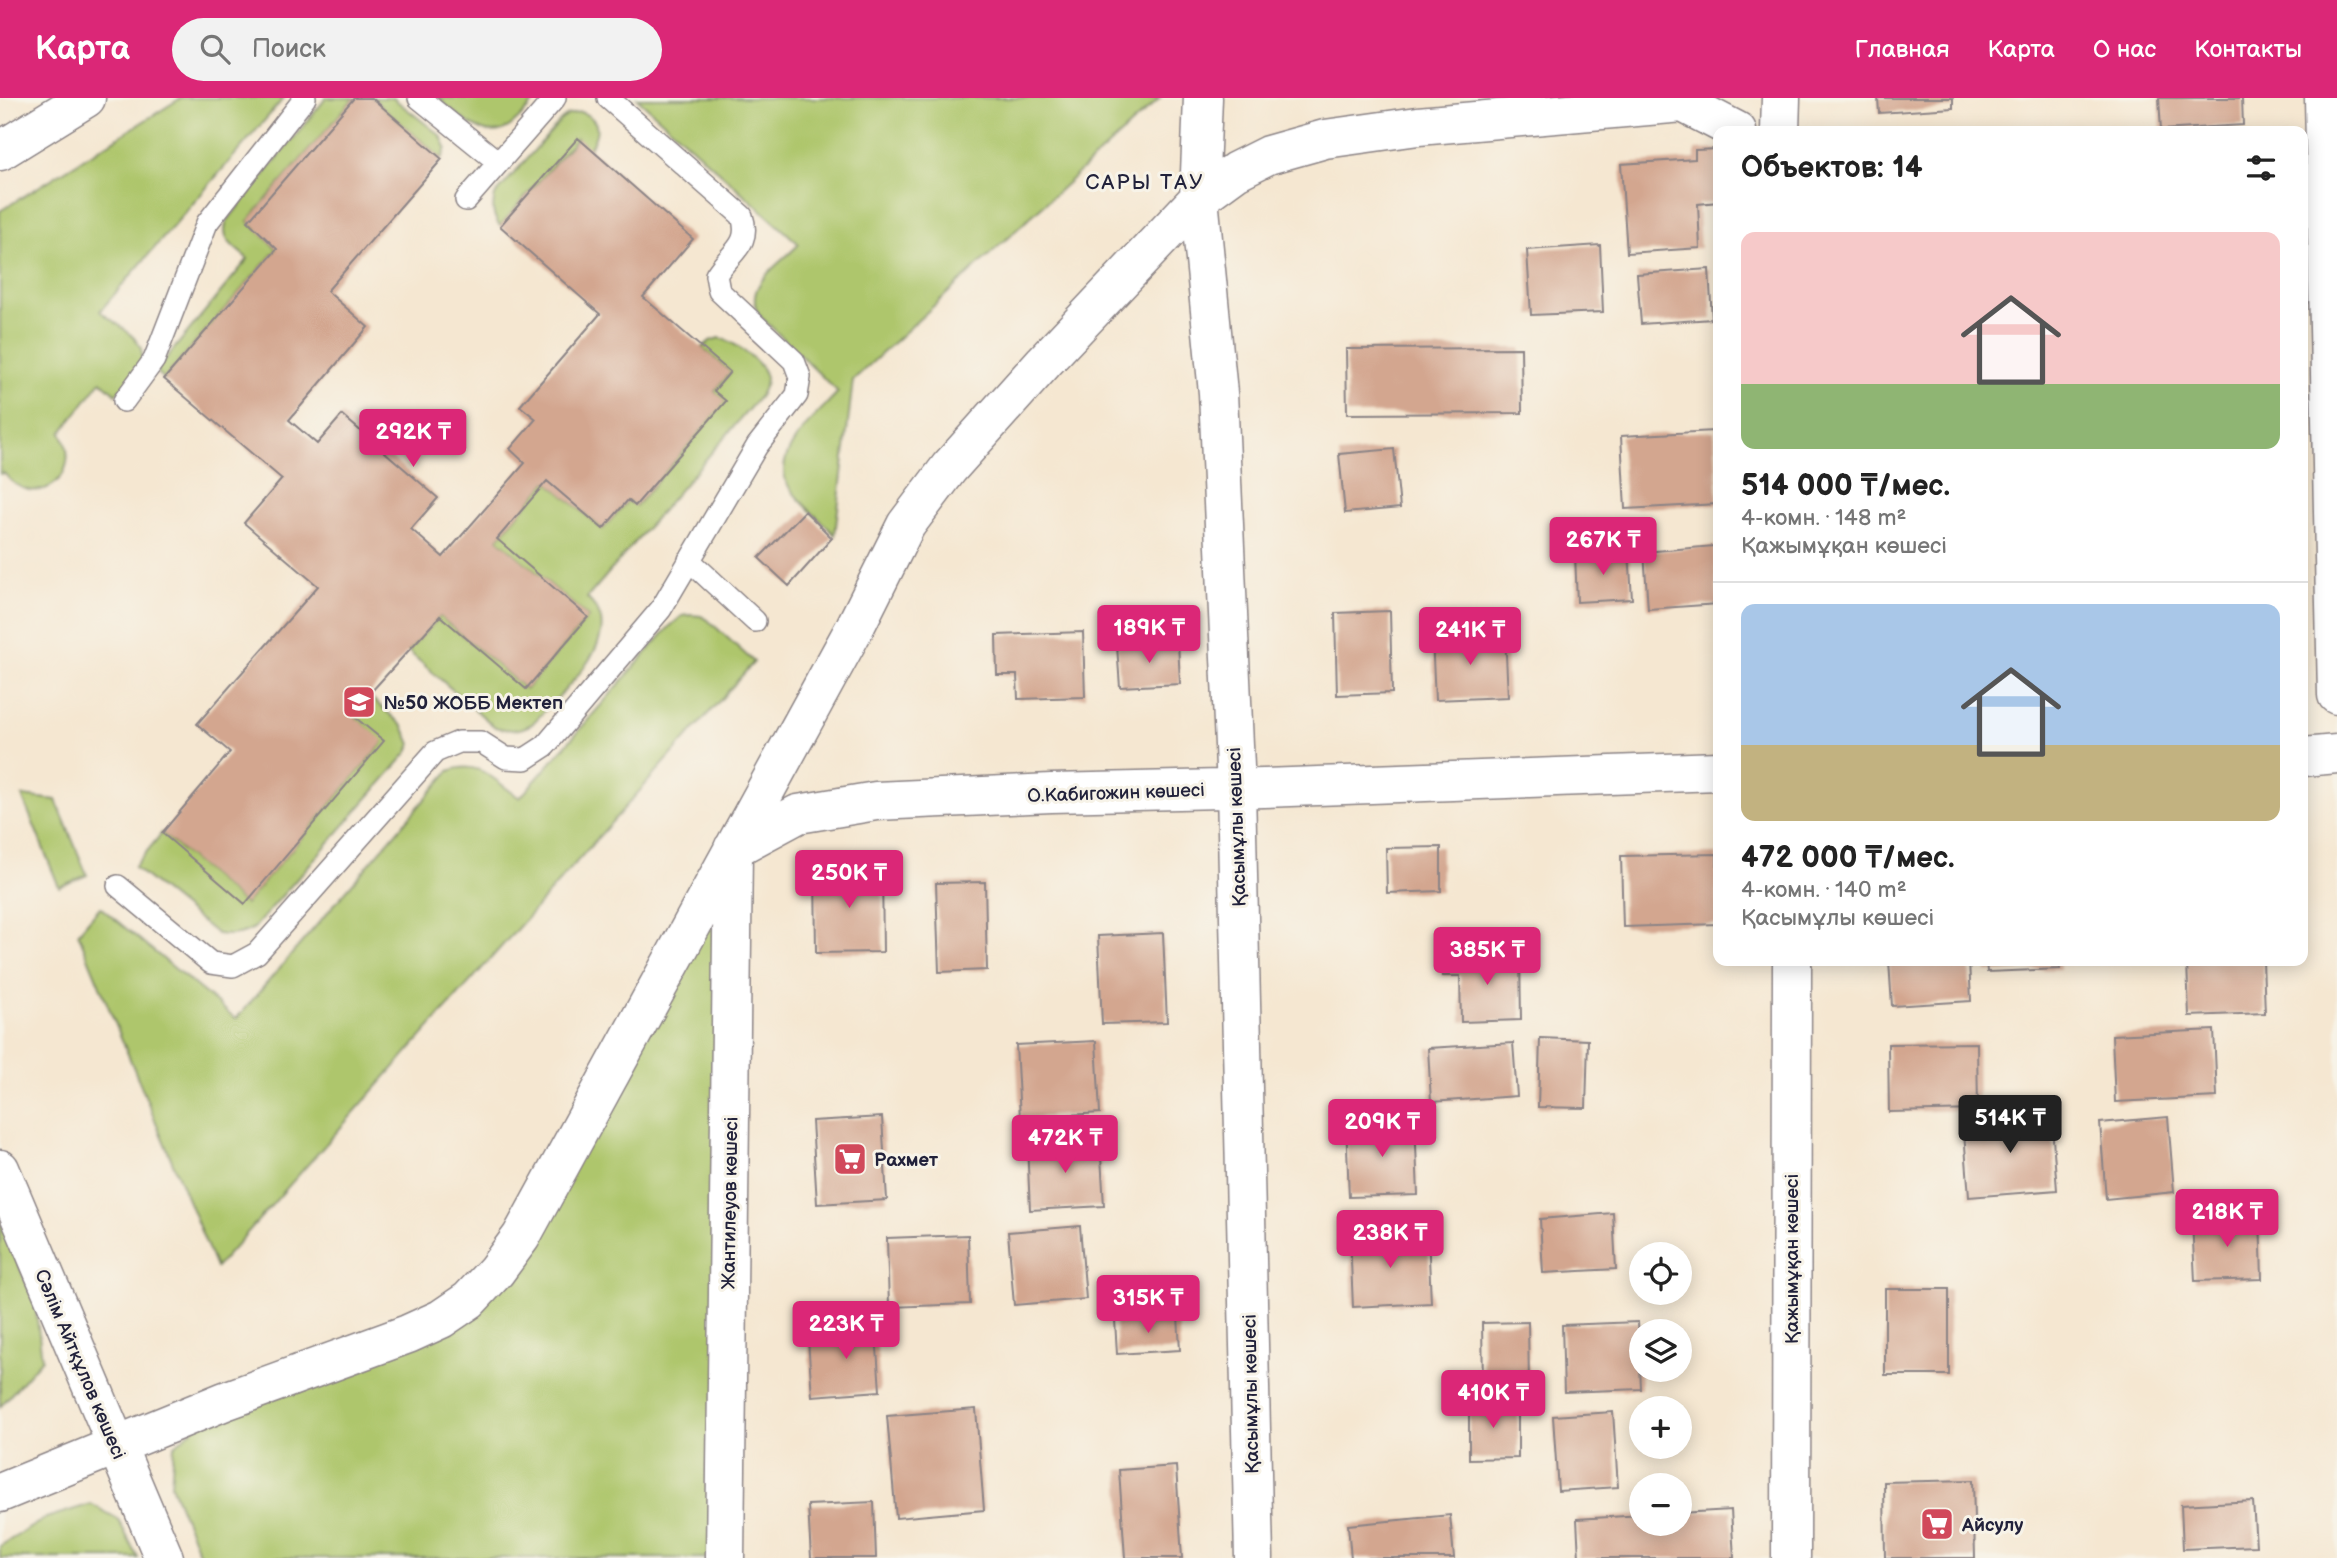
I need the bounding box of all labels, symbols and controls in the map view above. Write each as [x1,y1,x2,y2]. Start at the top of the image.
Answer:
search box [172,18,662,81]
text: Карта [35,29,130,69]
icon: search [196,30,234,68]
text: Поиск [252,34,326,65]
text: Главная [1855,35,1949,64]
text: Карта [1987,35,2055,64]
text: О нас [2093,35,2156,64]
text: Контакты [2194,35,2302,64]
icon: filters [2242,149,2280,187]
text: Объектов: 14 [1741,150,1923,186]
district label: САРЫ ТАУ [1085,170,1205,195]
icon: home [1948,277,2074,403]
pin: 292K ₸ [356,410,470,469]
text: 292K ₸ [375,418,451,446]
text: 514 000 ₸/мес. [1741,468,1950,504]
text: 4-комн. · 148 m² [1741,504,1906,532]
pin: 267K ₸ [1546,518,1660,577]
text: 267K ₸ [1566,526,1640,554]
text: Қажымұқан көшесі [1741,532,1947,560]
pin: 189K ₸ [1092,606,1206,665]
pin: 241K ₸ [1413,608,1527,667]
text: 189K ₸ [1113,614,1185,642]
text: 241K ₸ [1435,616,1505,644]
icon: home [1948,649,2074,775]
school or university icon: №50 ЖОББ Мектеп [340,683,378,721]
place label: №50 ЖОББ Мектеп [384,692,563,715]
street label: Қасымұлы көшесі [1223,747,1252,907]
street label: О.Кабигожин көшесі [1027,779,1205,808]
text: 472 000 ₸/мес. [1741,840,1955,876]
pin: 250K ₸ [792,850,906,910]
text: 250K ₸ [811,859,887,887]
text: 4-комн. · 140 m² [1741,876,1907,904]
text: Қасымұлы көшесі [1741,904,1934,932]
pin: 385K ₸ [1430,928,1544,987]
text: 385K ₸ [1450,936,1524,964]
pin: 514K ₸ [1953,1096,2067,1155]
pin: 209K ₸ [1325,1100,1439,1159]
text: 514K ₸ [1975,1104,2045,1132]
text: 209K ₸ [1344,1108,1420,1136]
street label: Жантилеуов көшесі [717,1116,744,1290]
pin: 472K ₸ [1008,1116,1122,1175]
text: 472K ₸ [1028,1124,1102,1152]
supermarket icon: Рахмет [831,1140,869,1178]
place label: Рахмет [874,1149,938,1172]
street label: Қажымұқан көшесі [1781,1174,1804,1344]
pin: 218K ₸ [2170,1190,2284,1249]
text: 218K ₸ [2191,1198,2263,1226]
pin: 238K ₸ [1333,1210,1447,1270]
text: 238K ₸ [1353,1219,1427,1247]
map controls [1629,1242,1692,1536]
button: locate [1629,1242,1692,1305]
street label: Сәлім Айтқұлов көшесі [29,1266,130,1463]
pin: 315K ₸ [1091,1276,1205,1335]
text: 315K ₸ [1113,1284,1183,1312]
pin: 223K ₸ [789,1302,903,1361]
text: 223K ₸ [809,1310,883,1338]
street label: Қасымұлы көшесі [1239,1314,1264,1474]
button: layers [1629,1319,1692,1382]
pin: 410K ₸ [1436,1370,1550,1430]
text: 410K ₸ [1457,1379,1529,1407]
button: + [1629,1396,1692,1459]
button: − [1629,1473,1692,1536]
supermarket icon: Айсулу [1918,1505,1956,1543]
place label: Айсулу [1961,1514,2023,1537]

